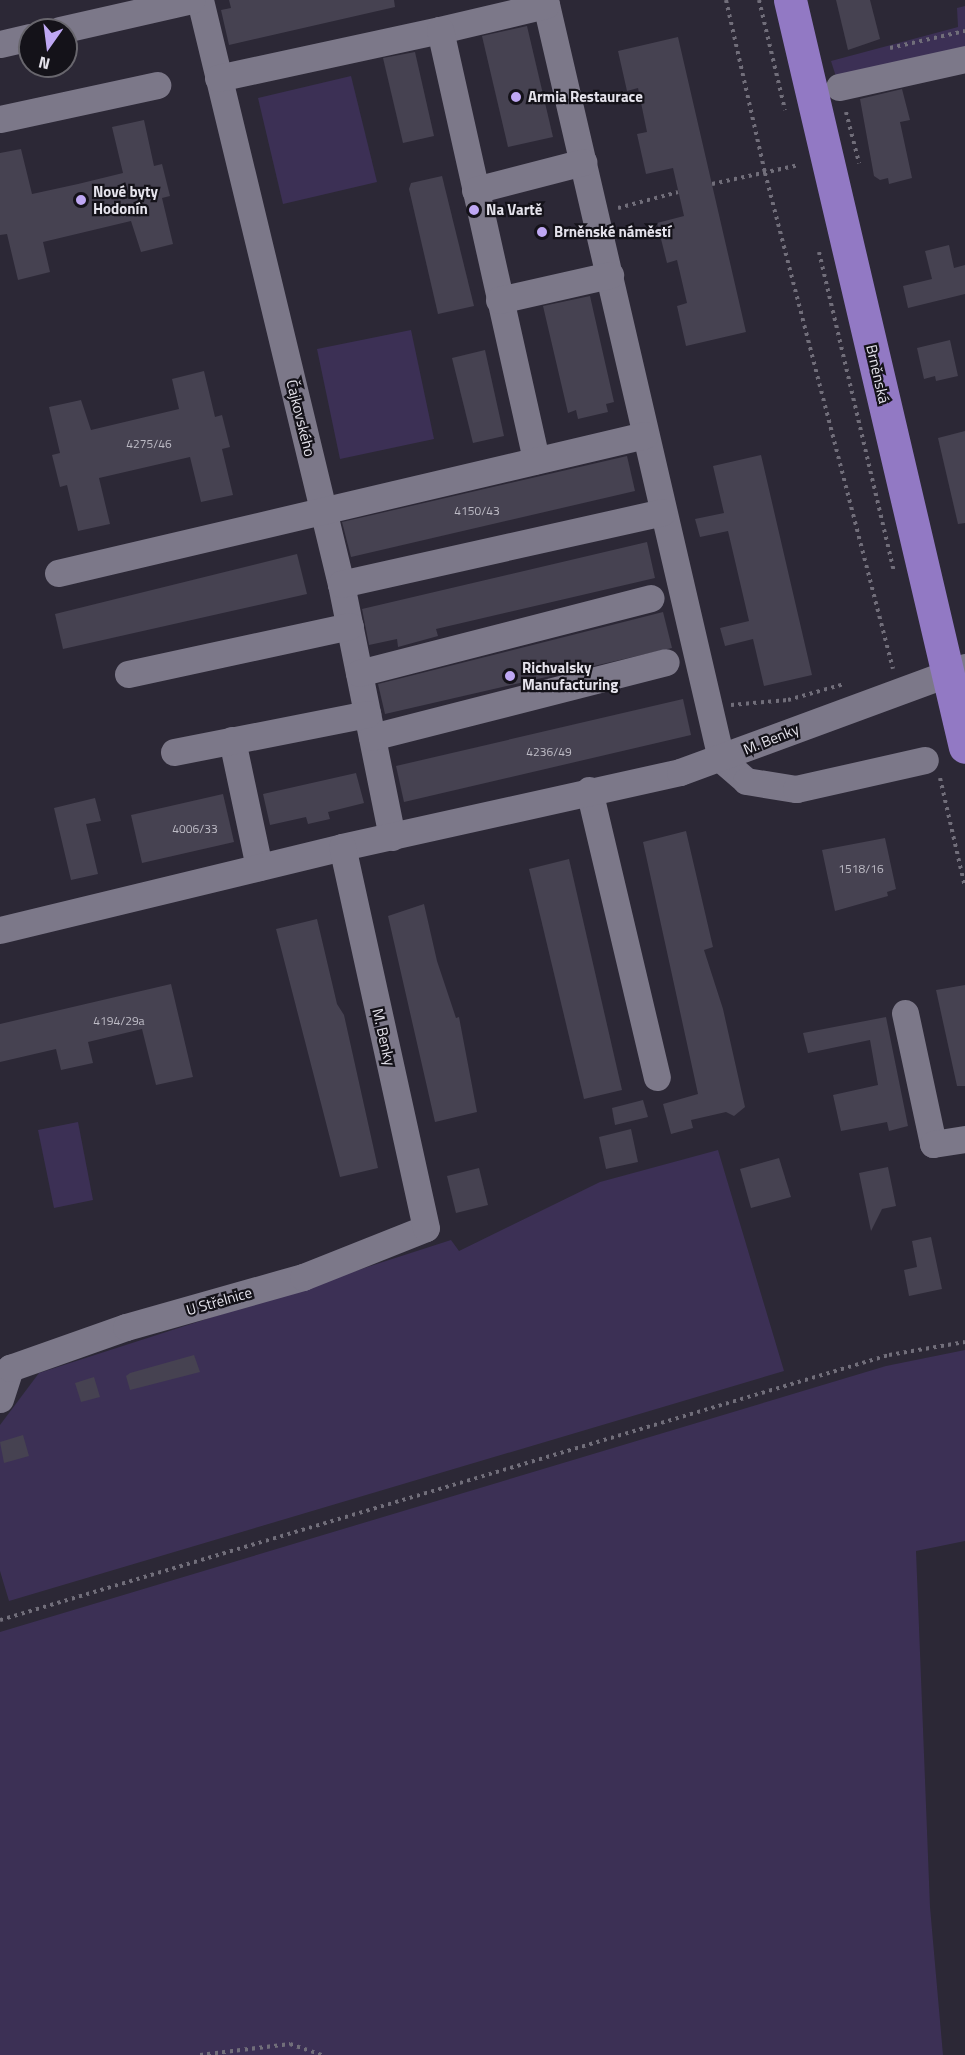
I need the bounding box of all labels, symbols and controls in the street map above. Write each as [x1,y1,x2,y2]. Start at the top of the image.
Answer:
north arrow [18,18,78,78]
text: N [36,51,52,77]
place label: Armia Restaurace [528,88,643,106]
marker: Armia Restaurace [509,90,523,104]
place label: Nové byty Hodonín [93,182,158,217]
marker: Nové byty Hodonín [74,193,88,207]
place label: Na Vartě [486,201,542,219]
marker: Na Vartě [467,203,481,217]
place label: Brněnské náměstí [554,223,671,241]
marker: Brněnské náměstí [535,225,549,239]
street label: Brněnská [863,343,893,405]
street label: Čajkovského [283,378,319,458]
house number: 4275/46 [126,437,172,451]
house number: 4150/43 [454,504,500,518]
place label: Richvalsky Manufacturing [522,658,618,693]
marker: Richvalsky Manufacturing [503,669,517,683]
street label: M. Benky [741,720,801,758]
house number: 4236/49 [526,745,572,759]
house number: 4006/33 [172,822,218,836]
house number: 1518/16 [838,862,884,876]
street label: M. Benky [369,1007,399,1067]
house number: 4194/29a [93,1014,145,1028]
street label: U Střelnice [184,1283,254,1319]

